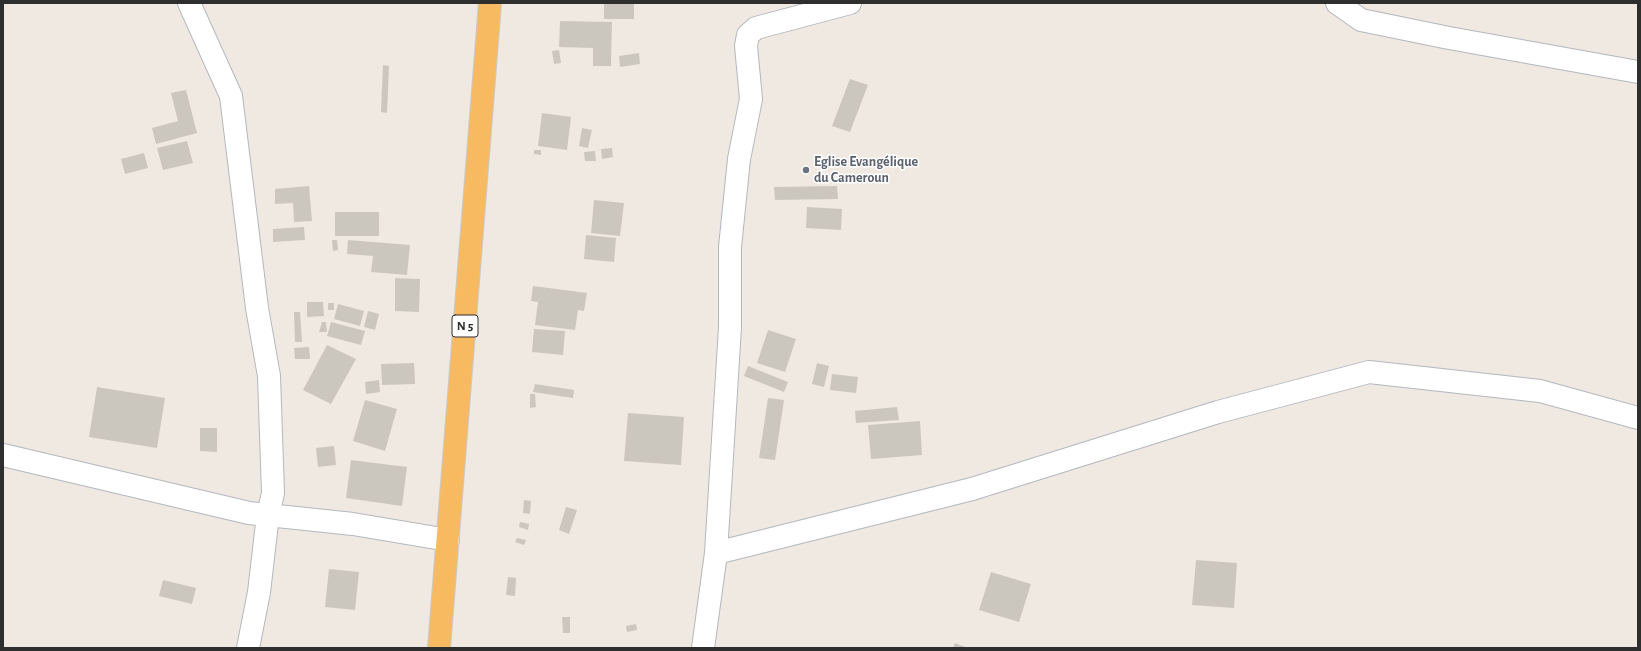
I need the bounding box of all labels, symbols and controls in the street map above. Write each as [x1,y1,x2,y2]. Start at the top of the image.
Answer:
place label: Eglise Evangélique du Cameroun [814,154,918,186]
marker: Eglise Evangélique du Cameroun [801,165,811,175]
road number: N 5 [452,315,478,337]

